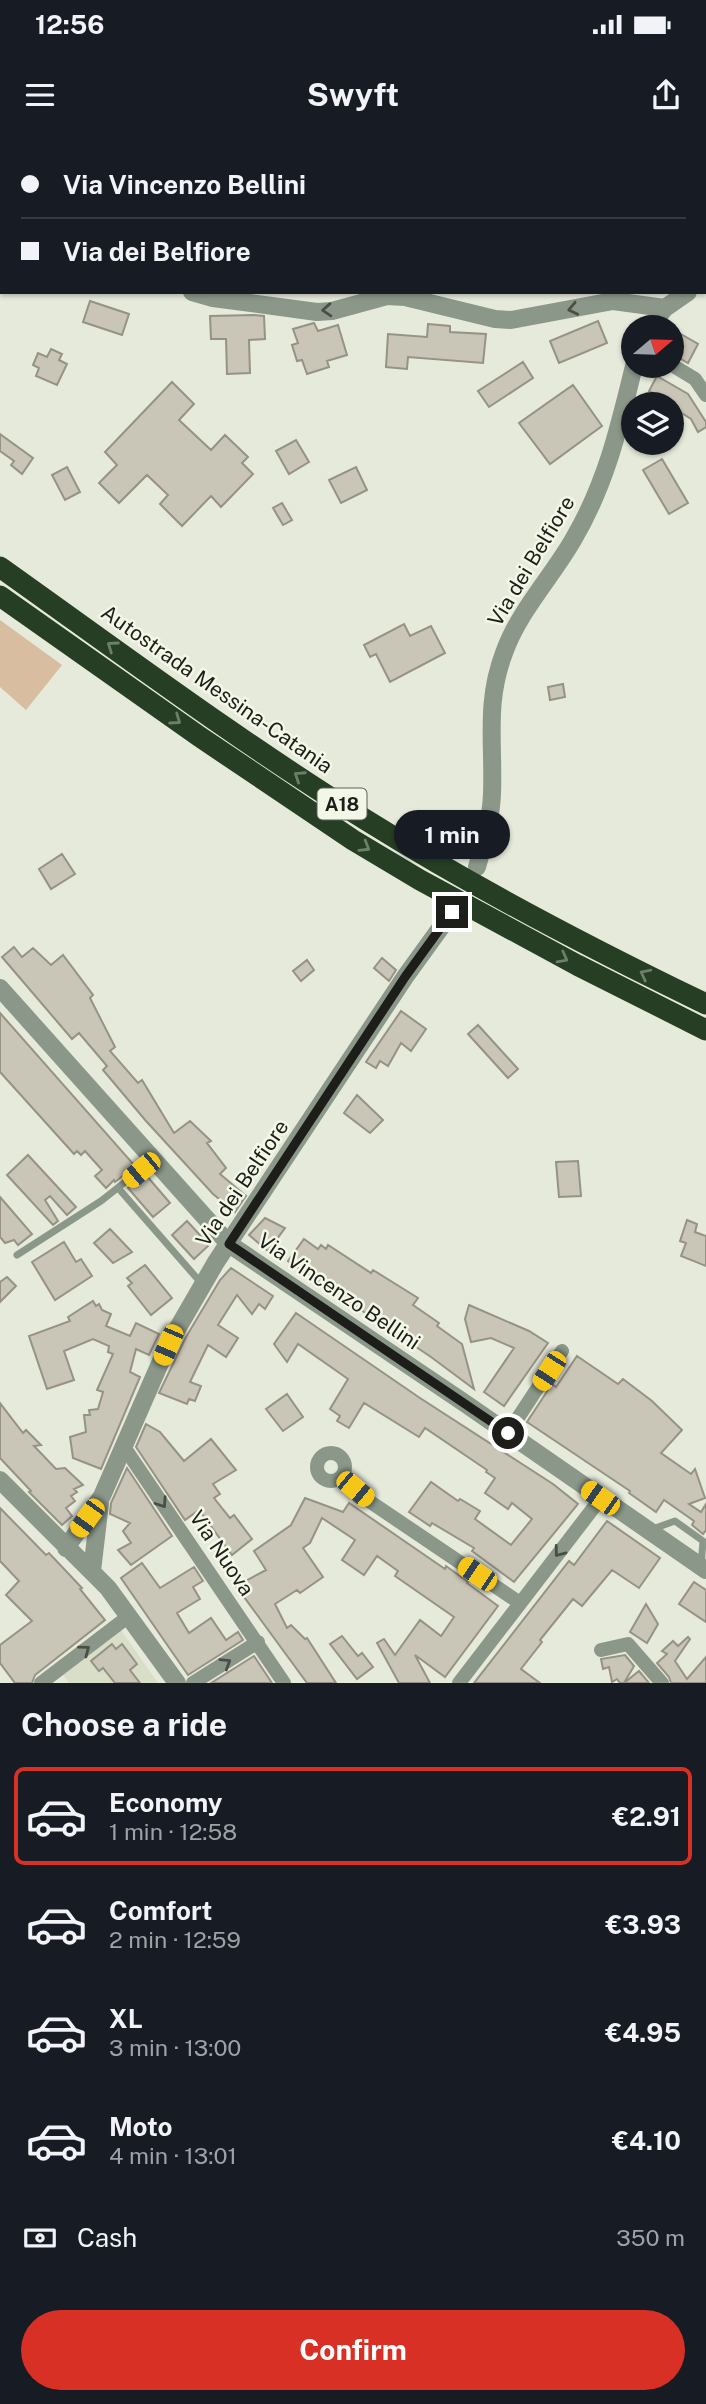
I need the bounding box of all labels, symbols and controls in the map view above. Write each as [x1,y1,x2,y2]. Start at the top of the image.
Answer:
text: 12:56 [35,9,104,40]
icon: menu [21,76,59,114]
text: Swyft [307,76,399,113]
icon: share [647,76,685,114]
text: Via Vincenzo Bellini [63,169,306,200]
text: Via dei Belfiore [63,236,251,267]
one-way arrow [567,301,579,316]
one-way arrow [321,303,332,318]
north arrow [621,315,684,378]
map controls [621,315,684,455]
button: layers [621,392,684,455]
street label: Via dei Belfiore [482,491,580,631]
street label: Autostrada Messina-Catania [97,599,337,779]
one-way arrow [107,642,120,654]
one-way arrow [168,712,181,724]
one-way arrow [293,772,306,785]
road number: A18 [318,789,366,820]
callout: 1 min [394,810,510,860]
text: 1 min [424,821,480,848]
one-way arrow [357,838,370,851]
route end [436,896,468,928]
one-way arrow [556,950,568,963]
one-way arrow [640,968,652,982]
street label: Via dei Belfiore [190,1115,294,1251]
car [119,1148,164,1192]
street label: Via Vincenzo Bellini [253,1227,425,1355]
car [151,1322,186,1368]
car [529,1348,570,1394]
route start [492,1417,524,1449]
car [333,1467,378,1511]
car [577,1477,624,1519]
car [67,1495,108,1541]
one-way arrow [154,1495,167,1508]
street label: Via Nuova [184,1506,260,1600]
one-way arrow [555,1544,567,1557]
car [454,1554,501,1594]
one-way arrow [77,1645,89,1658]
one-way arrow [218,1658,231,1671]
text: Choose a ride [21,1706,227,1743]
icon: car [25,1785,88,1848]
text: Economy [109,1787,222,1818]
text: €2.91 [612,1801,681,1832]
text: 1 min · 12:58 [109,1818,237,1845]
icon: car [25,1893,88,1956]
text: Comfort [109,1895,212,1926]
text: €3.93 [605,1909,681,1940]
text: 2 min · 12:59 [109,1926,241,1953]
icon: car [25,2001,88,2064]
text: XL [109,2003,143,2034]
text: €4.95 [605,2017,681,2048]
text: 3 min · 13:00 [109,2034,241,2061]
icon: car [25,2109,88,2172]
text: Moto [109,2111,172,2142]
text: €4.10 [612,2125,681,2156]
text: 4 min · 13:01 [109,2142,237,2169]
icon: cash [21,2219,59,2257]
text: Cash [77,2222,137,2253]
text: 350 m [616,2224,685,2251]
button: Confirm [21,2310,685,2390]

